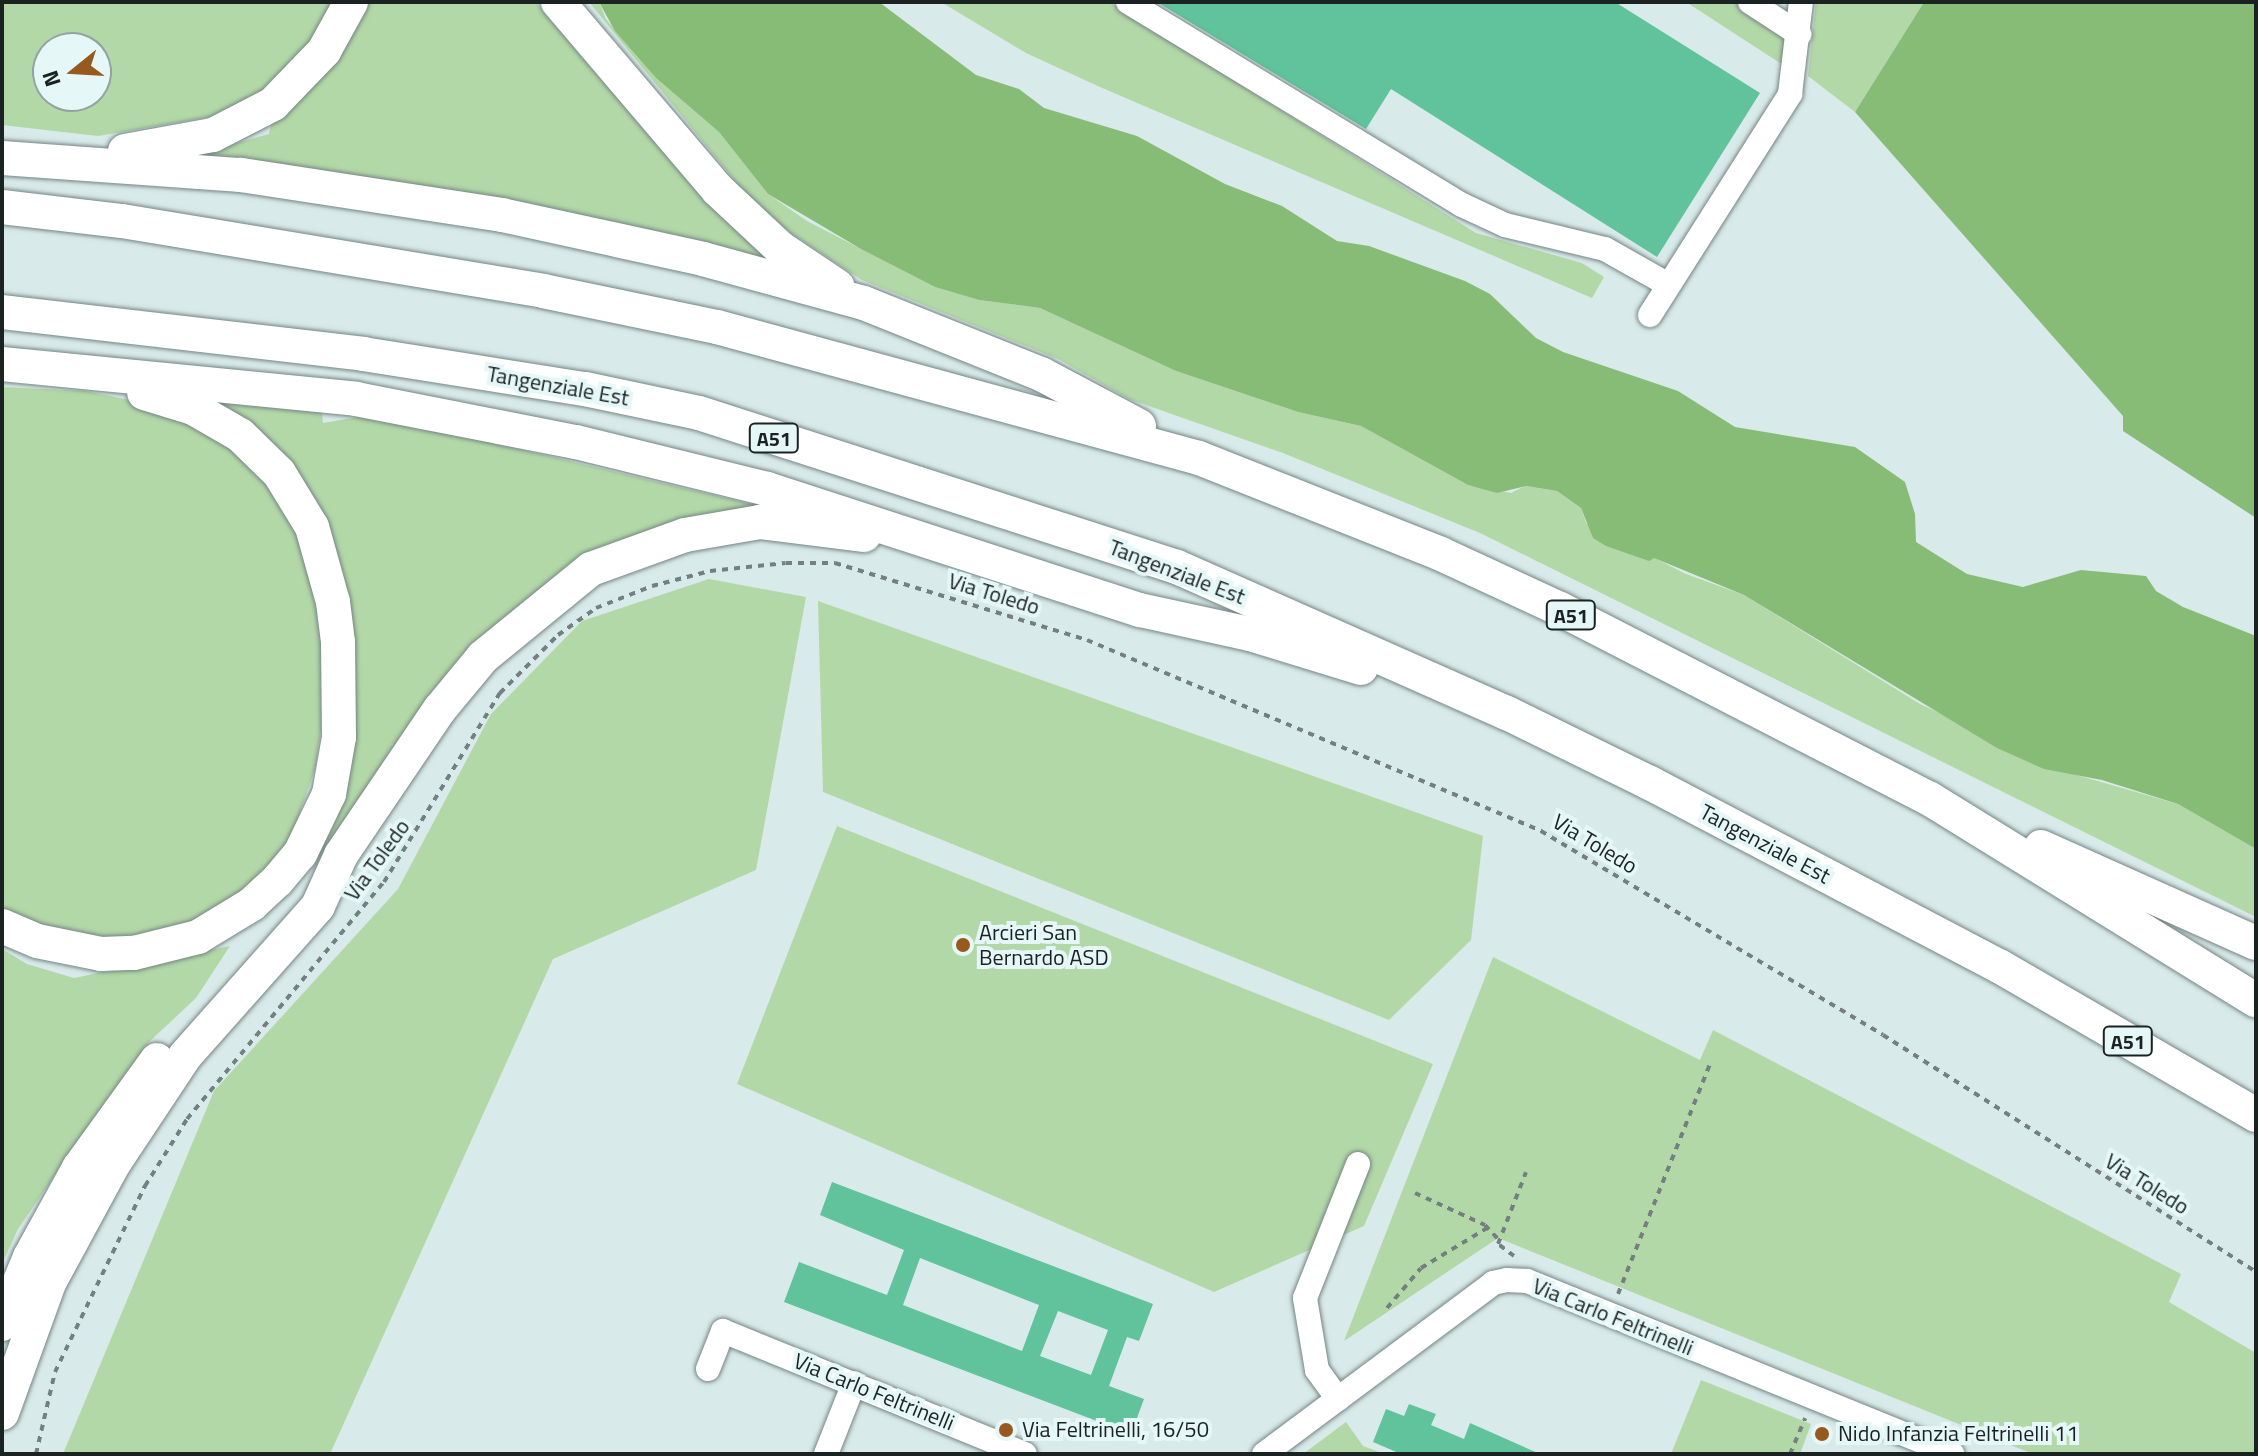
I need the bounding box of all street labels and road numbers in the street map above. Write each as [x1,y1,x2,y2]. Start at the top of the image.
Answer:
street label: Tangenziale Est [485,361,631,411]
road number: A51 [748,422,800,454]
street label: Tangenziale Est [1105,534,1249,610]
street label: Via Toledo [945,568,1043,620]
road number: A51 [1545,599,1597,631]
street label: Tangenziale Est [1695,799,1835,889]
street label: Via Toledo [1548,808,1642,880]
street label: Via Toledo [339,814,415,906]
road number: A51 [2102,1025,2154,1057]
street label: Via Toledo [2100,1148,2194,1220]
street label: Via Carlo Feltrinelli [1529,1273,1697,1361]
street label: Via Carlo Feltrinelli [790,1348,958,1436]

